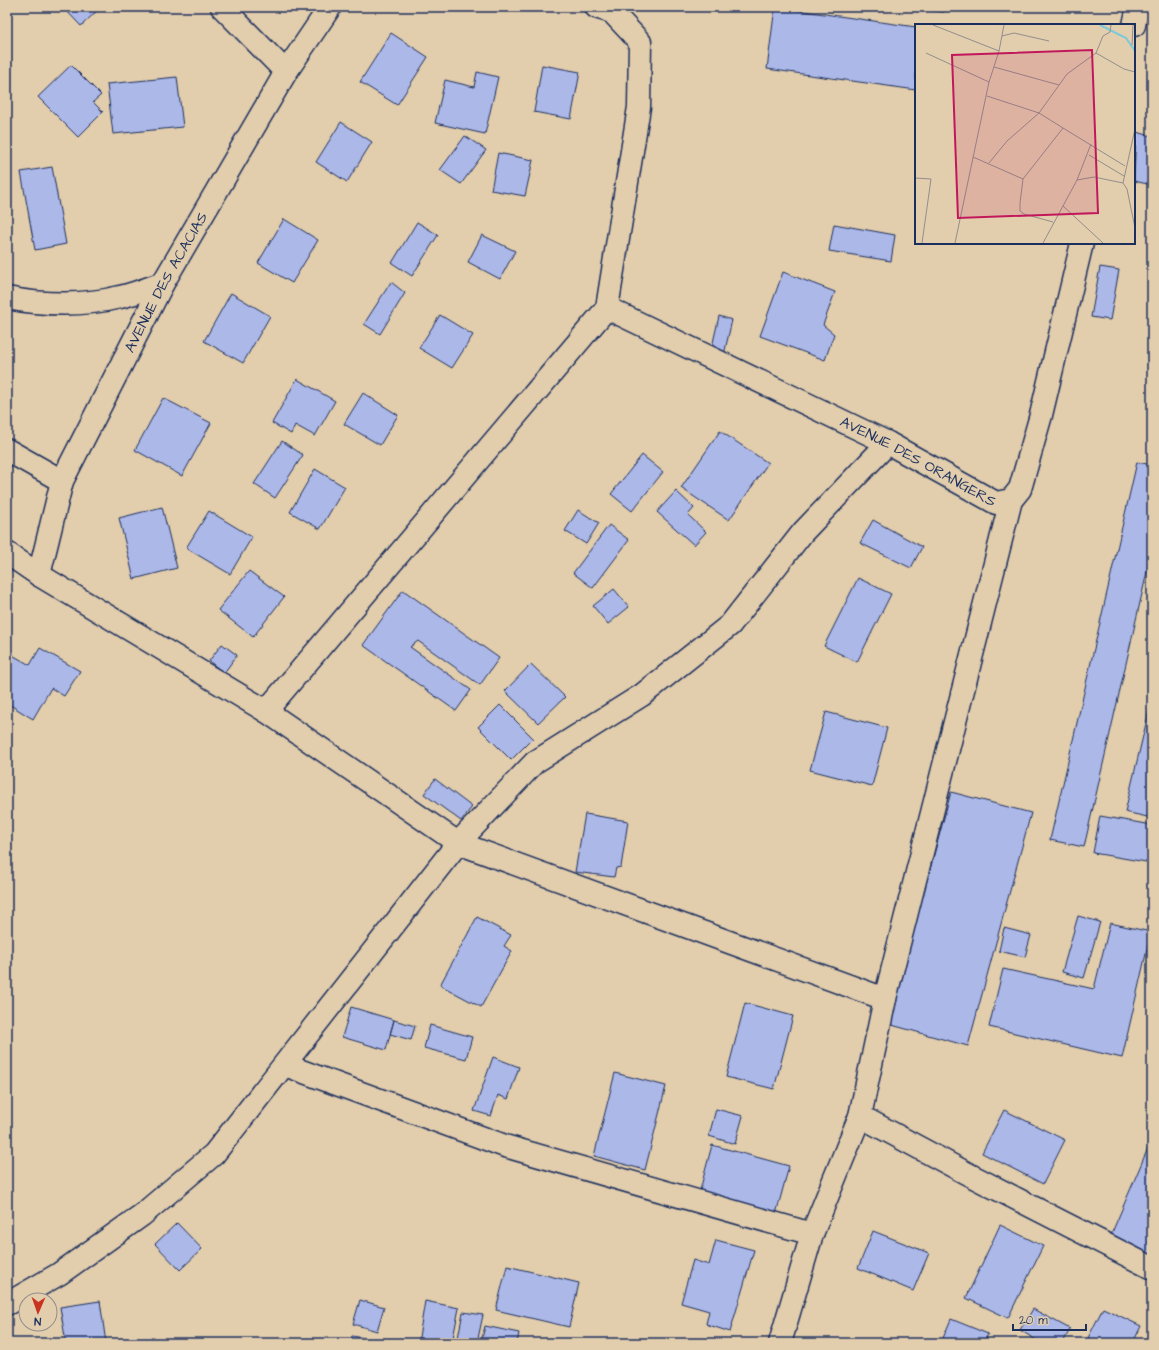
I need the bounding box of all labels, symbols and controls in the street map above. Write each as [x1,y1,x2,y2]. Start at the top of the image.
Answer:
inset map [915,24,1135,244]
street label: AVENUE DES ACACIAS [119,208,213,356]
street label: AVENUE DES ORANGERS [836,412,1000,512]
north arrow [18,1292,58,1332]
scale bar [1013,1306,1086,1332]
text: 20 m [1019,1312,1048,1329]
text: N [34,1314,41,1329]

